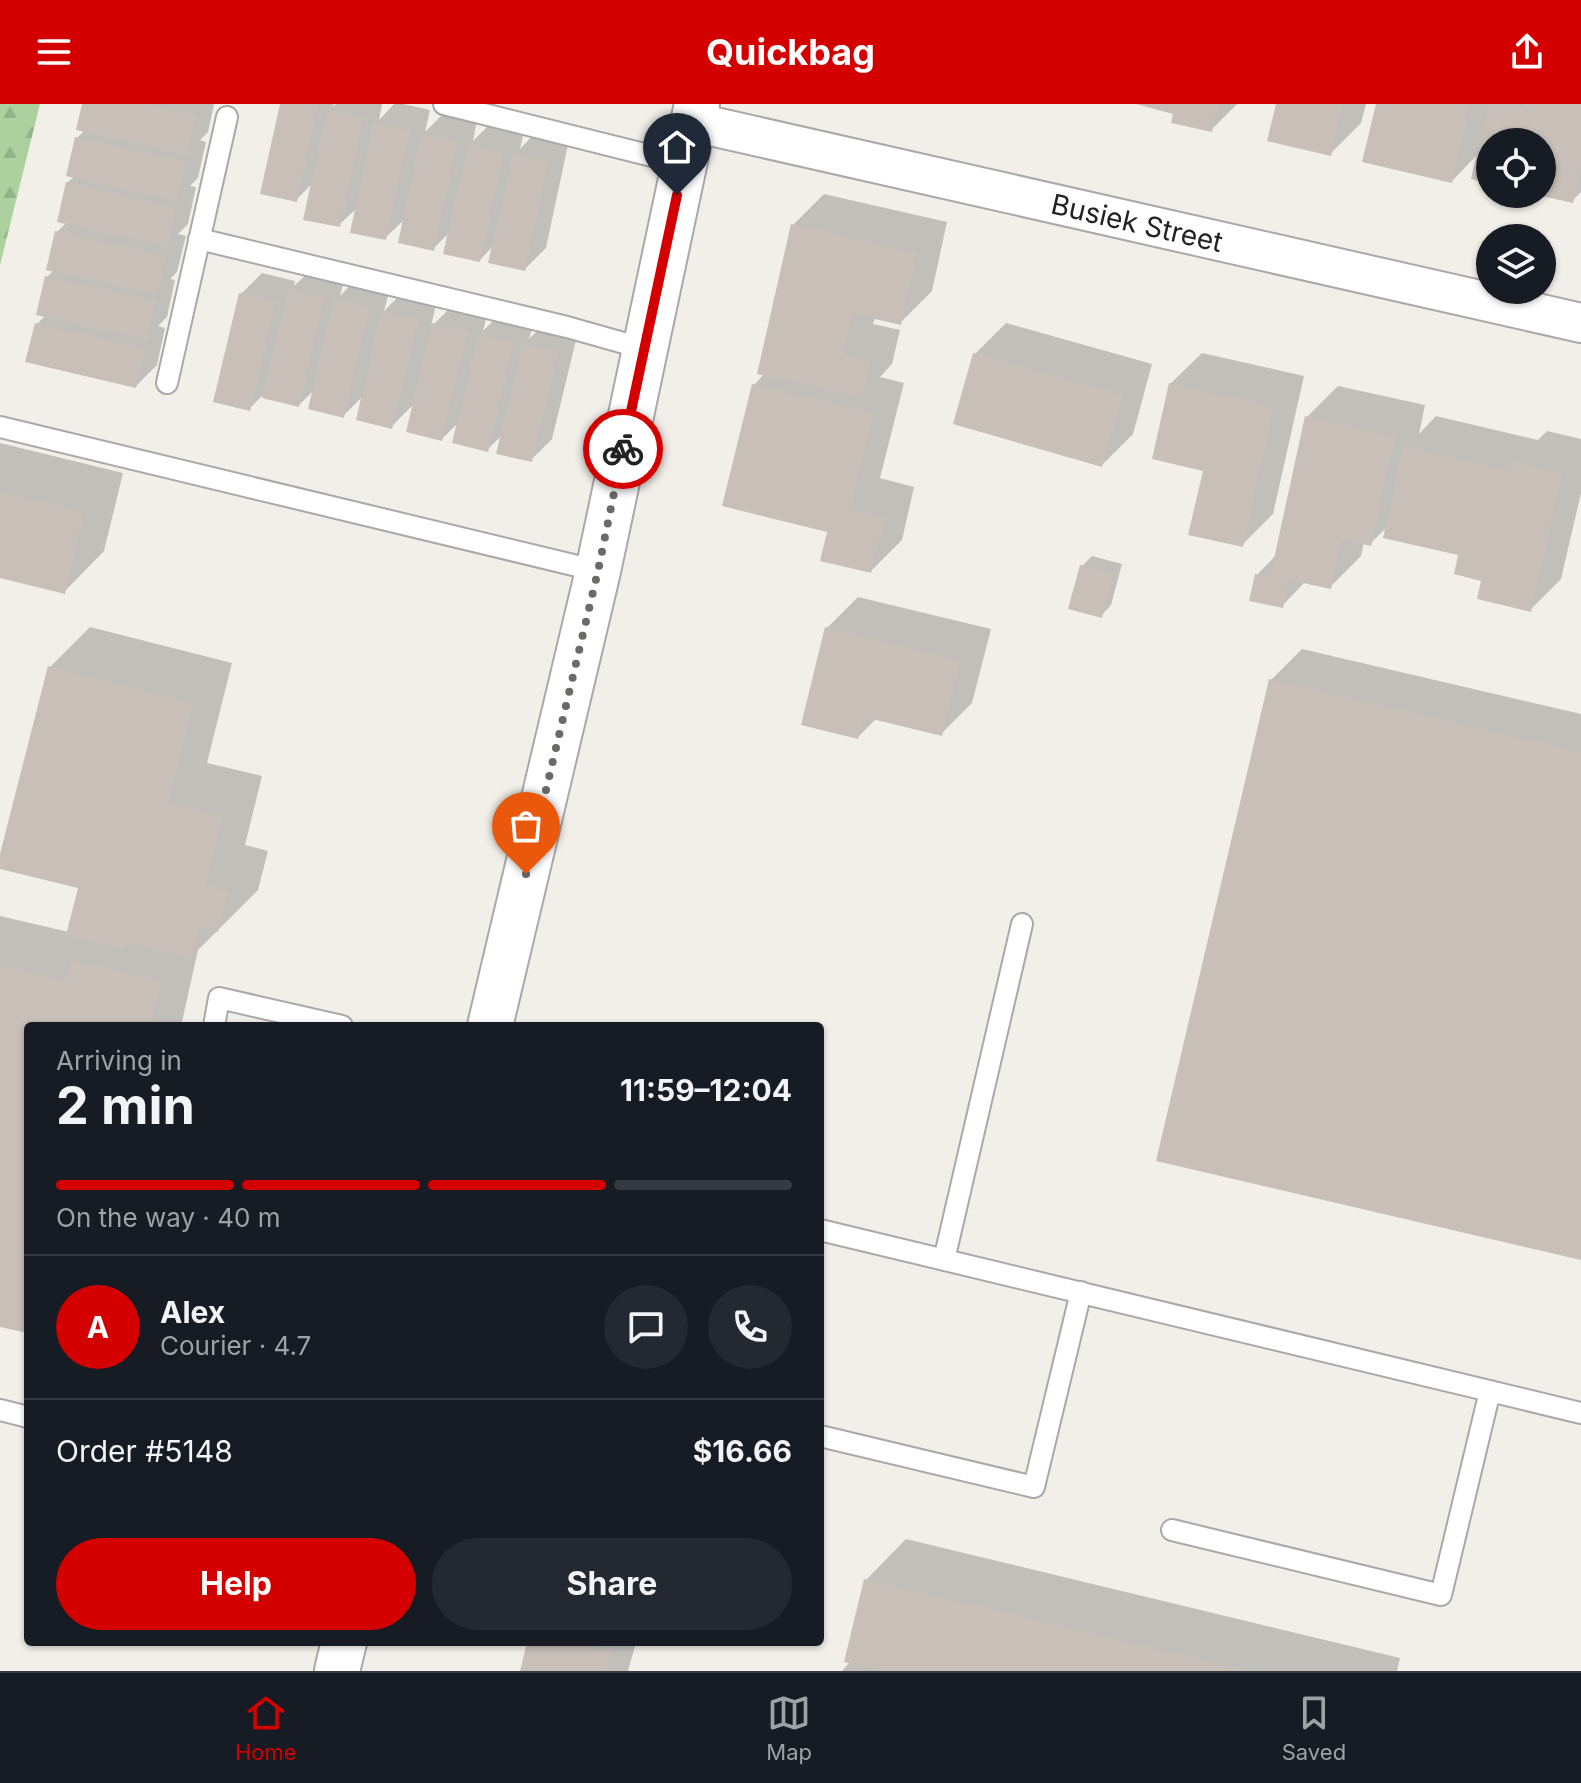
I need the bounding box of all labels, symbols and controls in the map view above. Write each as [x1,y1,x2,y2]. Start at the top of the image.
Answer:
icon: menu [32,30,76,74]
text: Quickbag [706,30,875,74]
icon: share [1505,30,1549,74]
pin [643,113,711,195]
icon: home [655,125,699,169]
map controls [1476,128,1556,304]
button: locate [1476,128,1556,208]
street label: Busiek Street [1048,187,1226,259]
button: layers [1476,224,1556,304]
courier [583,409,663,489]
icon: bike [601,427,645,471]
pin [492,792,560,874]
icon: bag [504,804,548,848]
text: Arriving in [56,1045,182,1076]
text: 11:59–12:04 [620,1072,792,1108]
text: 2 min [56,1074,195,1137]
text: On the way · 40 m [56,1202,280,1233]
button: chat [604,1285,688,1369]
button: phone [708,1285,792,1369]
text: Alex [160,1294,225,1330]
text: A [87,1309,109,1345]
text: Courier · 4.7 [160,1330,311,1361]
text: Order #5148 [56,1433,233,1469]
text: $16.66 [693,1433,792,1469]
button: Help [56,1538,416,1630]
button: Share [432,1538,792,1630]
tab: Home [235,1691,297,1765]
tab: Map [766,1691,812,1765]
tab: Saved [1282,1691,1346,1765]

